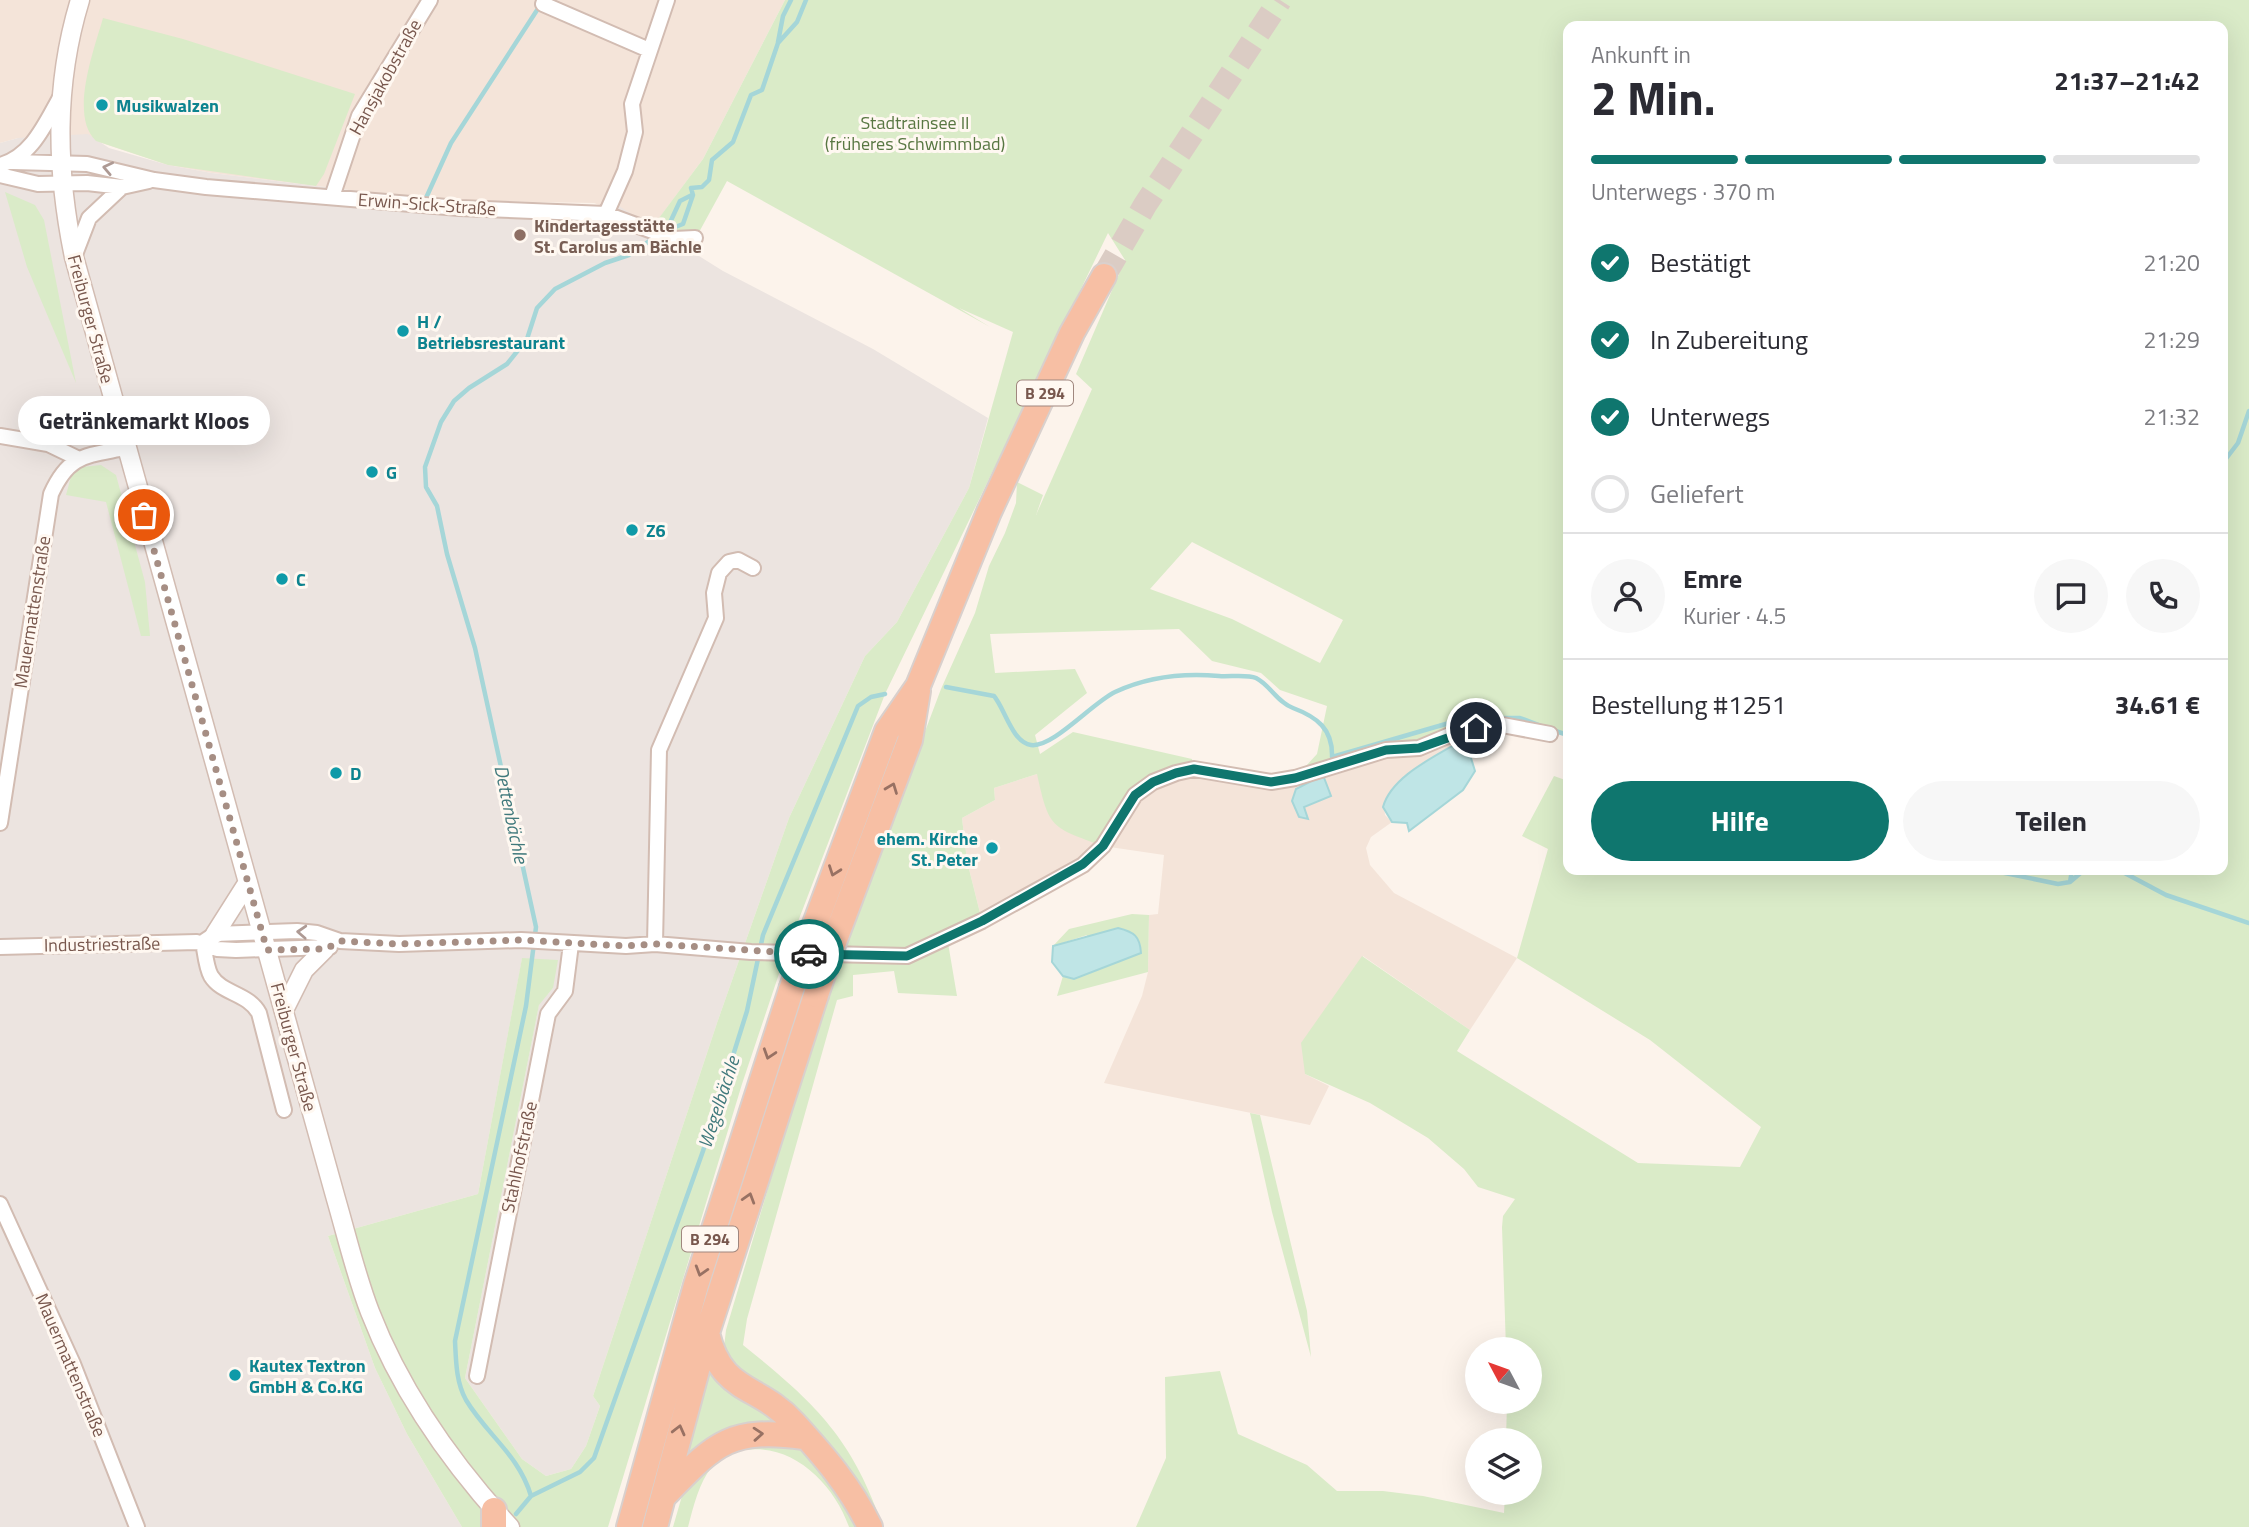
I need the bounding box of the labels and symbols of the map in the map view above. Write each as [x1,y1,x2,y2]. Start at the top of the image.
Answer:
street label: Hansjakobstraße [342,14,428,140]
place label: Musikwalzen [116,92,219,119]
marker: Musikwalzen [94,97,110,113]
park label: Stadtrainsee II (früheres Schwimmbad) [825,109,1005,157]
one-way arrow [102,161,114,176]
street label: Erwin-Sick-Straße [357,186,497,222]
place label: Kindertagesstätte St. Carolus am Bächle [534,212,702,260]
marker: Kindertagesstätte St. Carolus am Bächle [512,227,528,243]
street label: Freiburger Straße [61,252,121,386]
place label: H / Betriebsrestaurant [417,308,565,356]
marker: H / Betriebsrestaurant [395,323,411,339]
road number: B 294 [1017,380,1073,406]
callout: Getränkemarkt Kloos [18,396,270,445]
place label: G [386,459,397,486]
marker: G [364,464,380,480]
pin [114,485,174,545]
place label: Z6 [646,517,666,544]
marker: Z6 [624,522,640,538]
street label: Mauermattenstraße [7,534,57,690]
place label: C [296,566,306,593]
marker: C [274,571,290,587]
pin [1446,698,1506,758]
place label: D [350,760,361,787]
water label: Dettenbächle [487,762,537,867]
marker: D [328,765,344,781]
one-way arrow [883,783,897,795]
place label: ehem. Kirche St. Peter [877,825,978,873]
marker: ehem. Kirche St. Peter [984,840,1000,856]
one-way arrow [828,865,842,877]
courier [774,919,844,989]
one-way arrow [296,924,307,939]
street label: Industriestraße [44,929,160,959]
street label: Freiburger Straße [264,980,324,1114]
one-way arrow [763,1048,777,1060]
water label: Wegelbächle [690,1051,747,1152]
street label: Stahlhofstraße [494,1099,544,1215]
one-way arrow [741,1192,756,1204]
road number: B 294 [682,1226,738,1252]
one-way arrow [694,1265,709,1277]
street label: Mauermattenstraße [29,1289,113,1441]
north arrow [1465,1337,1542,1414]
place label: Kautex Textron GmbH & Co.KG [249,1352,366,1400]
marker: Kautex Textron GmbH & Co.KG [227,1367,243,1383]
one-way arrow [671,1424,686,1436]
one-way arrow [753,1427,764,1442]

